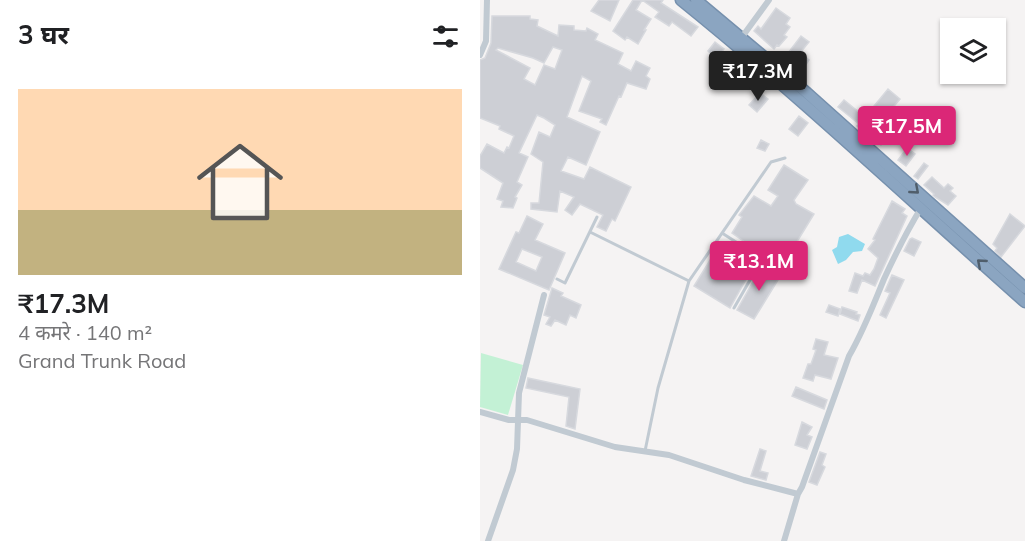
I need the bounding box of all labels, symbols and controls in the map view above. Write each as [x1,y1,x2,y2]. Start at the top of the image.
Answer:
text: 3 घर [18,18,69,51]
map controls [940,18,1006,84]
button: layers [940,18,1006,84]
icon: filters [429,20,462,53]
pin: ₹17.3M [709,51,807,102]
text: ₹17.3M [723,58,793,83]
pin: ₹17.5M [858,106,956,157]
text: ₹17.5M [872,113,942,138]
icon: home [186,128,294,236]
one-way arrow [908,182,919,193]
pin: ₹13.1M [710,241,808,292]
text: ₹13.1M [724,248,794,273]
one-way arrow [977,259,988,270]
text: ₹17.3M [18,287,109,320]
text: 4 कमरे · 140 m² [18,320,152,345]
text: Grand Trunk Road [18,348,186,373]

